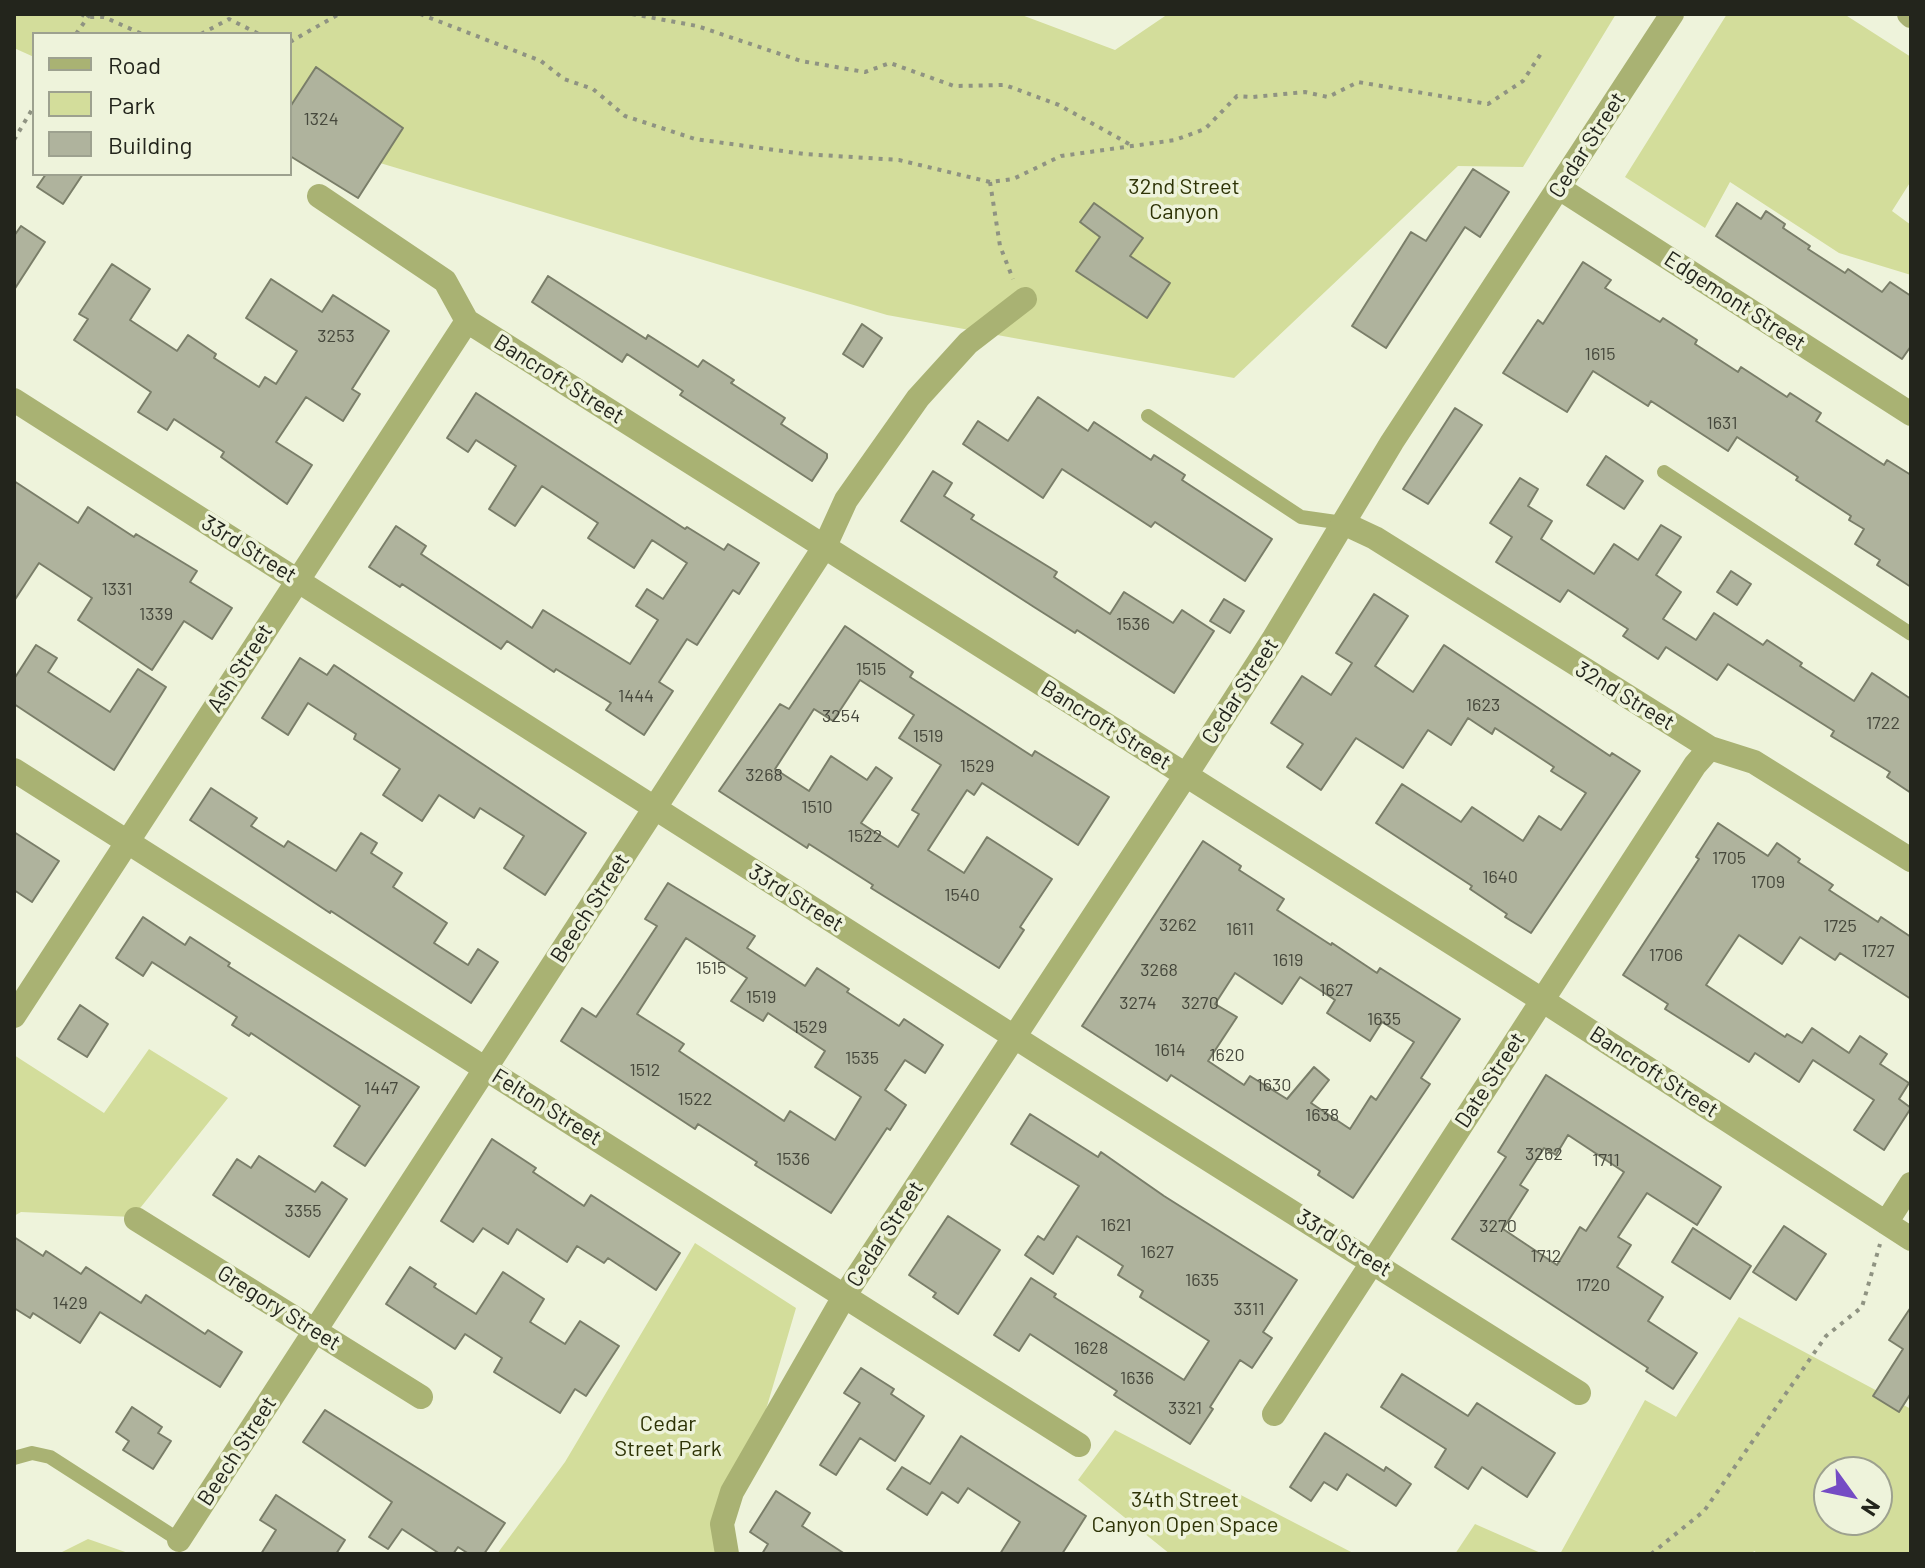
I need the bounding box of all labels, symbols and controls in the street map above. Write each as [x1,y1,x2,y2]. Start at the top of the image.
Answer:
legend [32,32,292,176]
text: Road [108,50,161,79]
street label: Cedar Street [1543,87,1631,203]
text: Park [108,90,155,119]
house number: 1324 [303,108,339,130]
text: Building [108,130,192,159]
park label: 32nd Street Canyon [1128,174,1240,226]
street label: Edgemont Street [1659,245,1811,357]
house number: 3253 [317,325,355,347]
street label: Bancroft Street [489,329,629,429]
house number: 1615 [1585,343,1615,365]
house number: 1631 [1706,412,1738,434]
street label: 33rd Street [197,509,301,589]
house number: 1331 [101,578,133,600]
house number: 1339 [139,603,173,625]
house number: 1536 [1116,613,1150,635]
street label: Ash Street [202,619,278,717]
street label: Cedar Street [1196,633,1284,749]
street label: 32nd Street [1571,656,1679,736]
house number: 1515 [856,658,886,680]
street label: Bancroft Street [1036,675,1176,775]
house number: 1444 [618,685,654,707]
house number: 1623 [1466,694,1500,716]
house number: 3254 [822,705,860,727]
house number: 1722 [1866,712,1900,734]
house number: 1519 [913,725,943,747]
house number: 1529 [960,755,994,777]
house number: 3268 [745,764,783,786]
house number: 1510 [801,796,833,818]
house number: 1522 [848,825,882,847]
house number: 1705 [1712,847,1746,869]
street label: Beech Street [545,848,635,968]
street label: 33rd Street [744,858,848,938]
house number: 1640 [1482,866,1518,888]
house number: 1709 [1751,871,1785,893]
house number: 1540 [944,884,980,906]
house number: 3262 [1159,914,1197,936]
house number: 1725 [1823,915,1857,937]
house number: 1611 [1226,918,1254,940]
house number: 1727 [1862,940,1894,962]
house number: 1706 [1649,944,1683,966]
house number: 1619 [1273,949,1303,971]
house number: 1515 [696,957,726,979]
house number: 3268 [1140,959,1178,981]
house number: 1627 [1319,979,1353,1001]
house number: 1519 [746,986,776,1008]
house number: 3274 [1119,992,1157,1014]
house number: 3270 [1181,992,1219,1014]
house number: 1635 [1367,1008,1401,1030]
house number: 1529 [793,1016,827,1038]
street label: Bancroft Street [1585,1021,1723,1123]
street label: Date Street [1449,1027,1531,1133]
house number: 1614 [1154,1039,1186,1061]
house number: 1620 [1209,1044,1245,1066]
house number: 1535 [845,1047,879,1069]
house number: 1512 [630,1059,660,1081]
street label: Felton Street [487,1063,607,1151]
house number: 1630 [1256,1074,1292,1096]
house number: 1447 [364,1077,398,1099]
house number: 1522 [678,1088,712,1110]
house number: 1638 [1305,1104,1339,1126]
house number: 3262 [1525,1143,1563,1165]
house number: 1536 [776,1148,810,1170]
house number: 1711 [1592,1149,1620,1171]
street label: Cedar Street [841,1176,929,1292]
house number: 3355 [284,1200,322,1222]
street label: 33rd Street [1292,1203,1396,1283]
house number: 1621 [1100,1214,1132,1236]
house number: 3270 [1479,1215,1517,1237]
house number: 1627 [1140,1241,1174,1263]
house number: 1712 [1531,1245,1561,1267]
street label: Gregory Street [213,1260,345,1356]
house number: 1635 [1185,1269,1219,1291]
house number: 1720 [1576,1274,1610,1296]
house number: 1429 [52,1292,88,1314]
house number: 3311 [1233,1298,1265,1320]
house number: 1628 [1074,1337,1108,1359]
house number: 1636 [1120,1367,1154,1389]
street label: Beech Street [192,1391,282,1511]
house number: 3321 [1168,1397,1202,1419]
park label: Cedar Street Park [614,1411,722,1462]
north arrow [1813,1456,1893,1536]
park label: 34th Street Canyon Open Space [1091,1487,1279,1538]
text: N [1857,1495,1886,1521]

